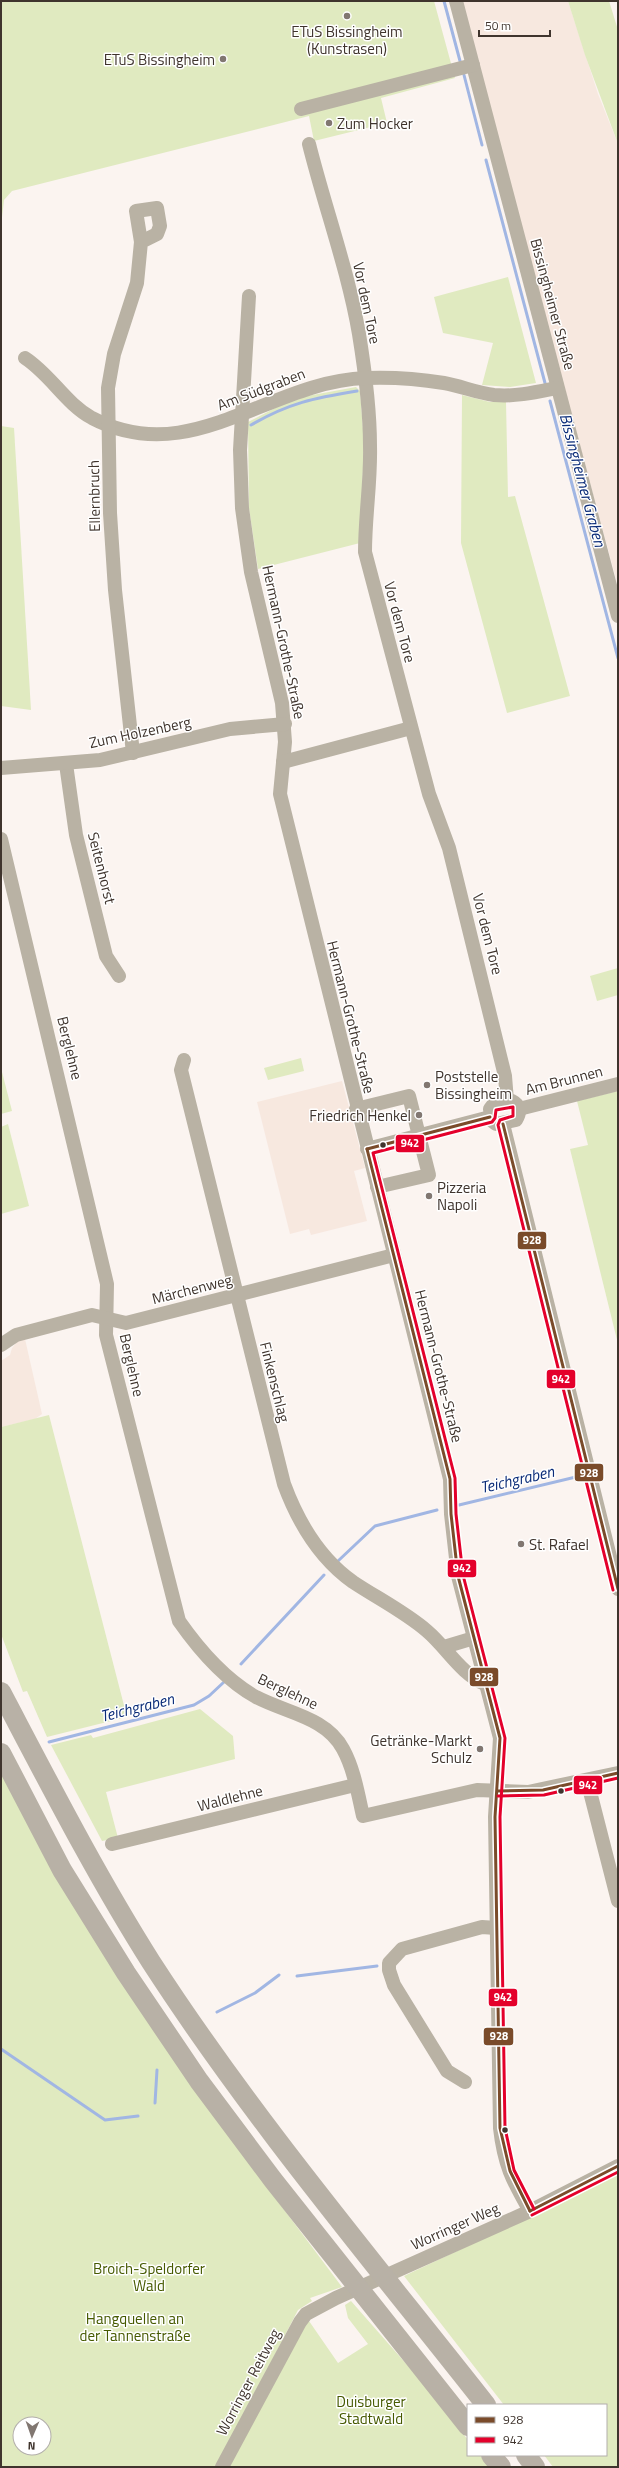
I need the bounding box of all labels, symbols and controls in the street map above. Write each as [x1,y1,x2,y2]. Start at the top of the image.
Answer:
marker: ETuS Bissingheim (Kunstrasen) [342,11,352,21]
scale bar [479,12,550,38]
text: 50 m [485,16,511,35]
place label: ETuS Bissingheim (Kunstrasen) [291,20,403,60]
place label: ETuS Bissingheim [104,48,215,71]
marker: ETuS Bissingheim [218,54,228,64]
place label: Zum Hocker [337,112,413,135]
marker: Zum Hocker [324,118,334,128]
street label: Bissingheimer Straße [524,236,582,372]
street label: Vor dem Tore [347,260,387,346]
street label: Am Südgraben [214,362,308,416]
water label: Bissingheimer Graben [554,411,613,550]
street label: Ellernbruch [82,460,106,532]
street label: Hermann-Grothe-Straße [256,563,312,721]
street label: Vor dem Tore [378,579,422,665]
street label: Zum Holzenberg [87,710,193,754]
street label: Seitenhorst [82,830,122,907]
street label: Vor dem Tore [467,891,509,977]
street label: Hermann-Grothe-Straße [321,938,381,1096]
street label: Berglehne [51,1014,89,1082]
street label: Am Brunnen [523,1059,605,1101]
place label: Poststelle Bissingheim [435,1065,512,1105]
marker: Poststelle Bissingheim [422,1080,432,1090]
place label: Friedrich Henkel [309,1104,411,1127]
marker: Friedrich Henkel [414,1110,424,1120]
line badge: 942 [395,1134,425,1153]
text: 942 [401,1135,419,1151]
unlabelled marker [378,1140,388,1150]
place label: Pizzeria Napoli [437,1176,487,1216]
marker: Pizzeria Napoli [424,1191,434,1201]
line badge: 928 [517,1231,547,1250]
text: 928 [523,1232,541,1248]
street label: Märchenweg [149,1268,235,1310]
street label: Hermann-Grothe-Straße [409,1287,469,1445]
street label: Berglehne [114,1331,150,1399]
street label: Finkenschlag [254,1339,296,1425]
line badge: 942 [546,1369,576,1389]
text: 942 [552,1371,570,1387]
water label: Teichgraben [478,1459,557,1499]
line badge: 928 [574,1463,604,1482]
text: 928 [580,1465,598,1481]
place label: St. Rafael [529,1533,589,1556]
marker: St. Rafael [516,1539,526,1549]
line badge: 942 [447,1559,477,1578]
text: 942 [453,1560,471,1576]
street label: Berglehne [254,1667,322,1715]
line badge: 928 [469,1667,499,1687]
text: 928 [475,1669,493,1685]
water label: Teichgraben [98,1686,177,1728]
place label: Getränke-Markt Schulz [370,1729,473,1769]
marker: Getränke-Markt Schulz [475,1744,485,1754]
line badge: 942 [573,1775,603,1795]
text: 942 [579,1777,597,1793]
street label: Waldlehne [195,1779,265,1817]
unlabelled marker [556,1786,566,1796]
line badge: 942 [488,1988,518,2007]
text: 942 [494,1989,512,2005]
line badge: 928 [483,2027,514,2046]
text: 928 [490,2028,508,2044]
unlabelled marker [500,2125,510,2135]
street label: Worringer Weg [407,2196,503,2256]
park label: Broich-Speldorfer Wald [93,2257,205,2297]
park label: Hangquellen an der Tannenstraße [80,2307,190,2347]
street label: Worringer Reitweg [210,2324,286,2440]
park label: Duisburger Stadtwald [336,2390,406,2430]
legend [467,2404,607,2456]
text: 928 [503,2410,523,2429]
north arrow [12,2416,52,2456]
text: 942 [503,2430,523,2449]
text: N [28,2438,36,2454]

